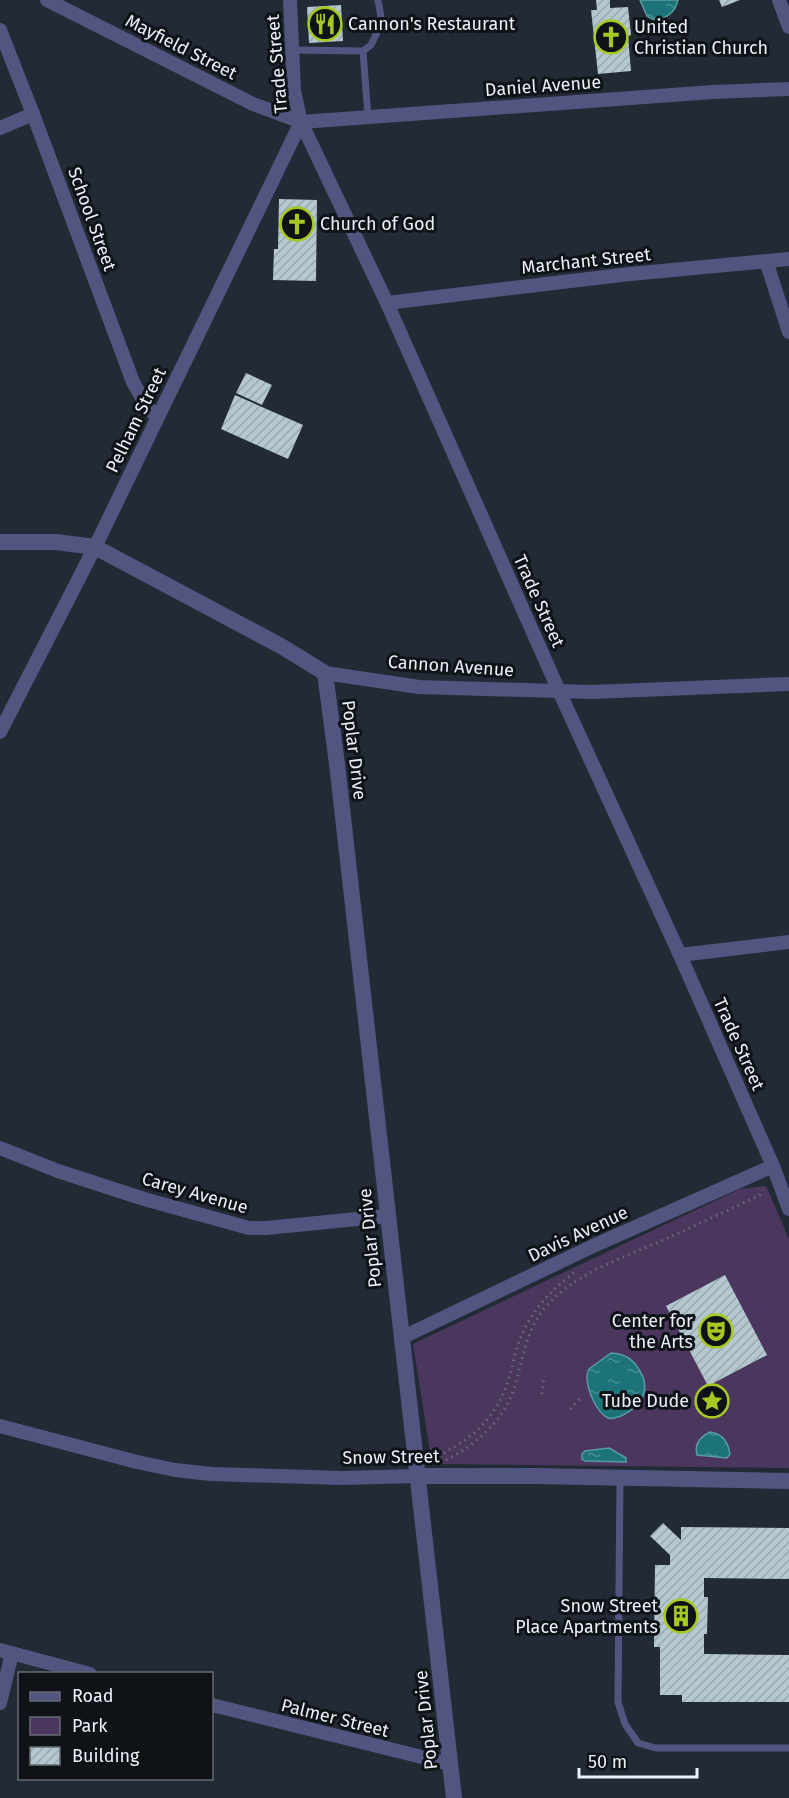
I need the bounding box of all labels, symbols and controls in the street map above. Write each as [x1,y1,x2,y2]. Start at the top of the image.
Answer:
restaurant icon: Cannon's Restaurant [307,6,343,42]
street label: Mayfield Street [122,9,241,85]
street label: Trade Street [262,13,292,114]
place label: Cannon's Restaurant [348,13,516,35]
place label: United Christian Church [634,16,768,59]
church icon: United Christian Church [593,19,629,55]
street label: Daniel Avenue [484,71,602,101]
street label: School Street [63,164,121,274]
church icon: Church of God [279,206,315,242]
place label: Church of God [320,213,435,235]
street label: Marchant Street [520,243,652,279]
street label: Pelham Street [101,363,171,476]
street label: Trade Street [509,551,569,651]
street label: Cannon Avenue [387,651,515,681]
street label: Poplar Drive [337,699,371,801]
street label: Trade Street [709,994,769,1094]
street label: Carey Avenue [139,1167,251,1219]
street label: Poplar Drive [354,1187,386,1289]
street label: Davis Avenue [525,1201,631,1267]
place label: Center for the Arts [612,1310,693,1353]
theatre icon: Center for the Arts [698,1313,734,1349]
place icon: Tube Dude [694,1383,730,1419]
place label: Tube Dude [602,1390,689,1412]
street label: Snow Street [342,1445,440,1469]
place label: Snow Street Place Apartments [515,1595,658,1638]
building icon: Snow Street Place Apartments [663,1598,699,1634]
street label: Poplar Drive [410,1669,442,1771]
legend [18,1672,213,1780]
text: Road [72,1685,114,1707]
street label: Palmer Street [279,1694,392,1742]
text: Park [72,1715,108,1737]
scale bar [579,1741,698,1779]
text: Building [72,1745,140,1767]
text: 50 m [588,1751,627,1773]

